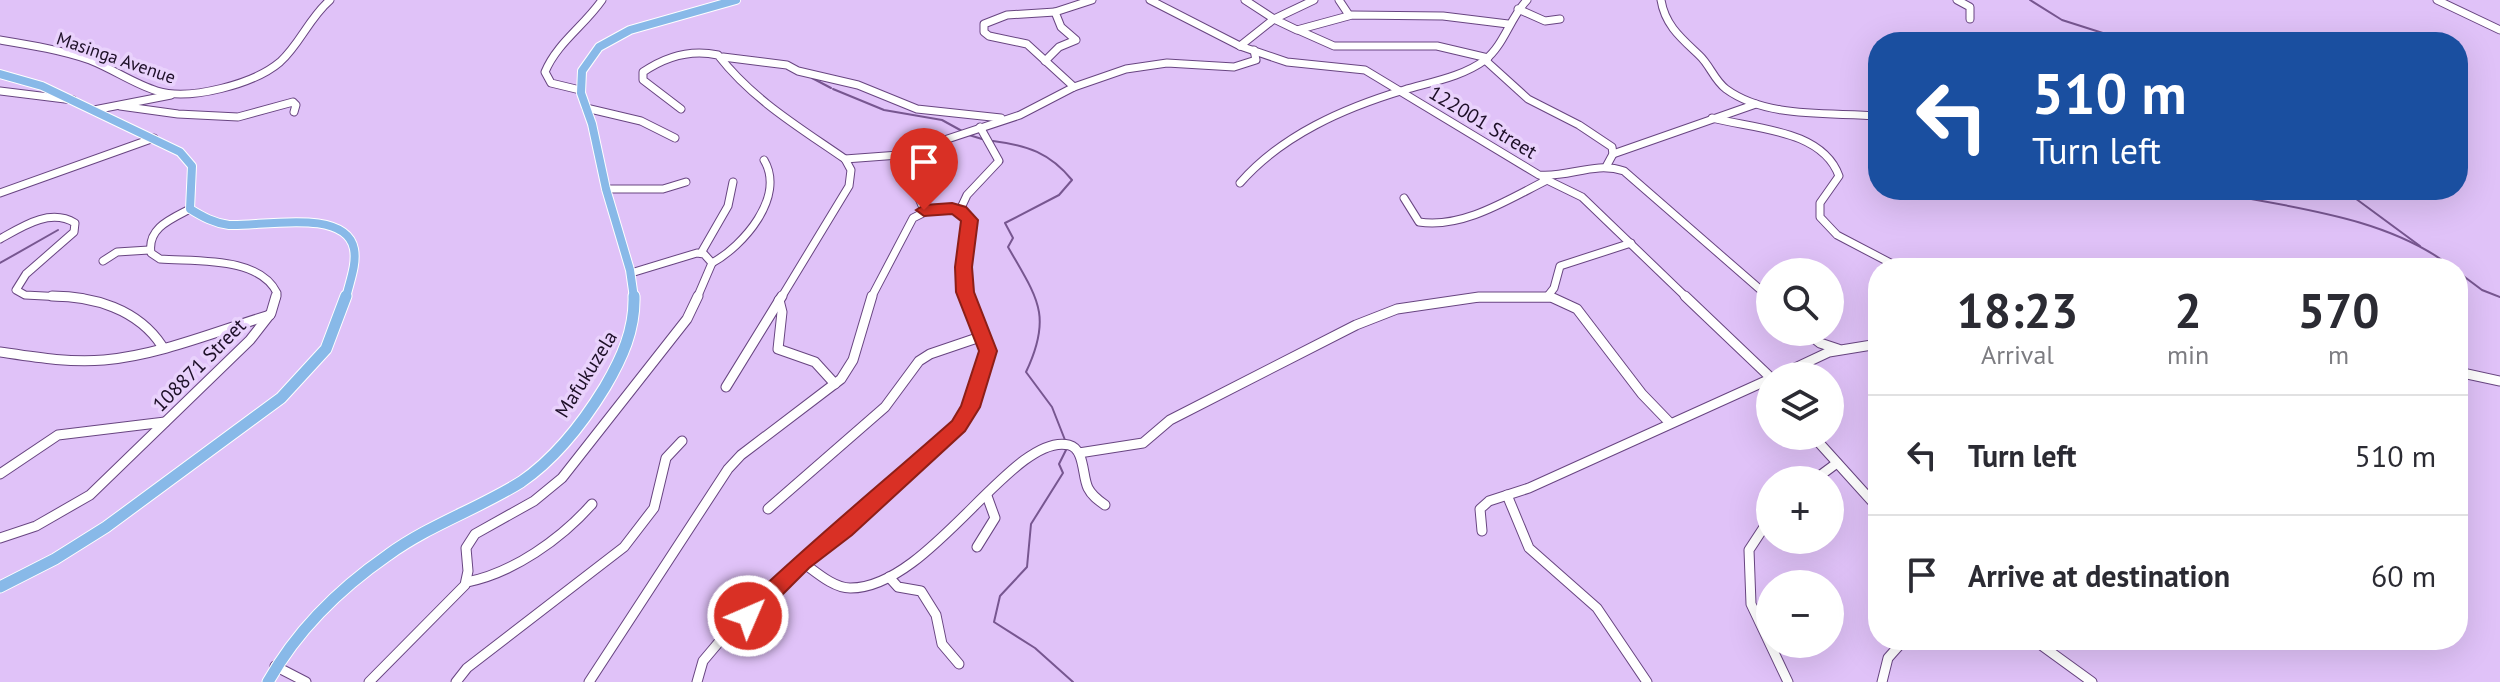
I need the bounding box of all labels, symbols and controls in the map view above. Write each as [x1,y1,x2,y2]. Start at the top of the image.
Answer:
street label: Masinga Avenue [54,26,179,89]
text: 510 m [2032,57,2187,129]
icon: left [1900,64,2004,168]
street label: 122001 Street [1424,79,1542,165]
text: Turn left [2032,127,2161,174]
pin [890,128,958,210]
icon: arrive [902,140,946,184]
map controls [1756,258,1844,658]
button: search [1756,258,1844,346]
text: 18:23 [1957,279,2078,341]
text: 2 [2174,279,2202,341]
text: 570 [2298,279,2379,341]
street label: 108871 Street [147,313,251,417]
street label: Mafukuzela [549,326,623,422]
text: Arrival [1981,338,2054,371]
text: min [2167,338,2209,371]
text: m [2328,338,2349,371]
button: layers [1756,362,1844,450]
icon: left [1900,433,1944,477]
text: Turn left [1968,436,2076,475]
text: 510 m [2355,436,2436,475]
button: + [1756,466,1844,554]
icon: arrive [1900,553,1944,597]
text: Arrive at destination [1968,556,2230,595]
text: 60 m [2371,556,2436,595]
button: − [1756,570,1844,658]
position arrow [706,574,790,658]

